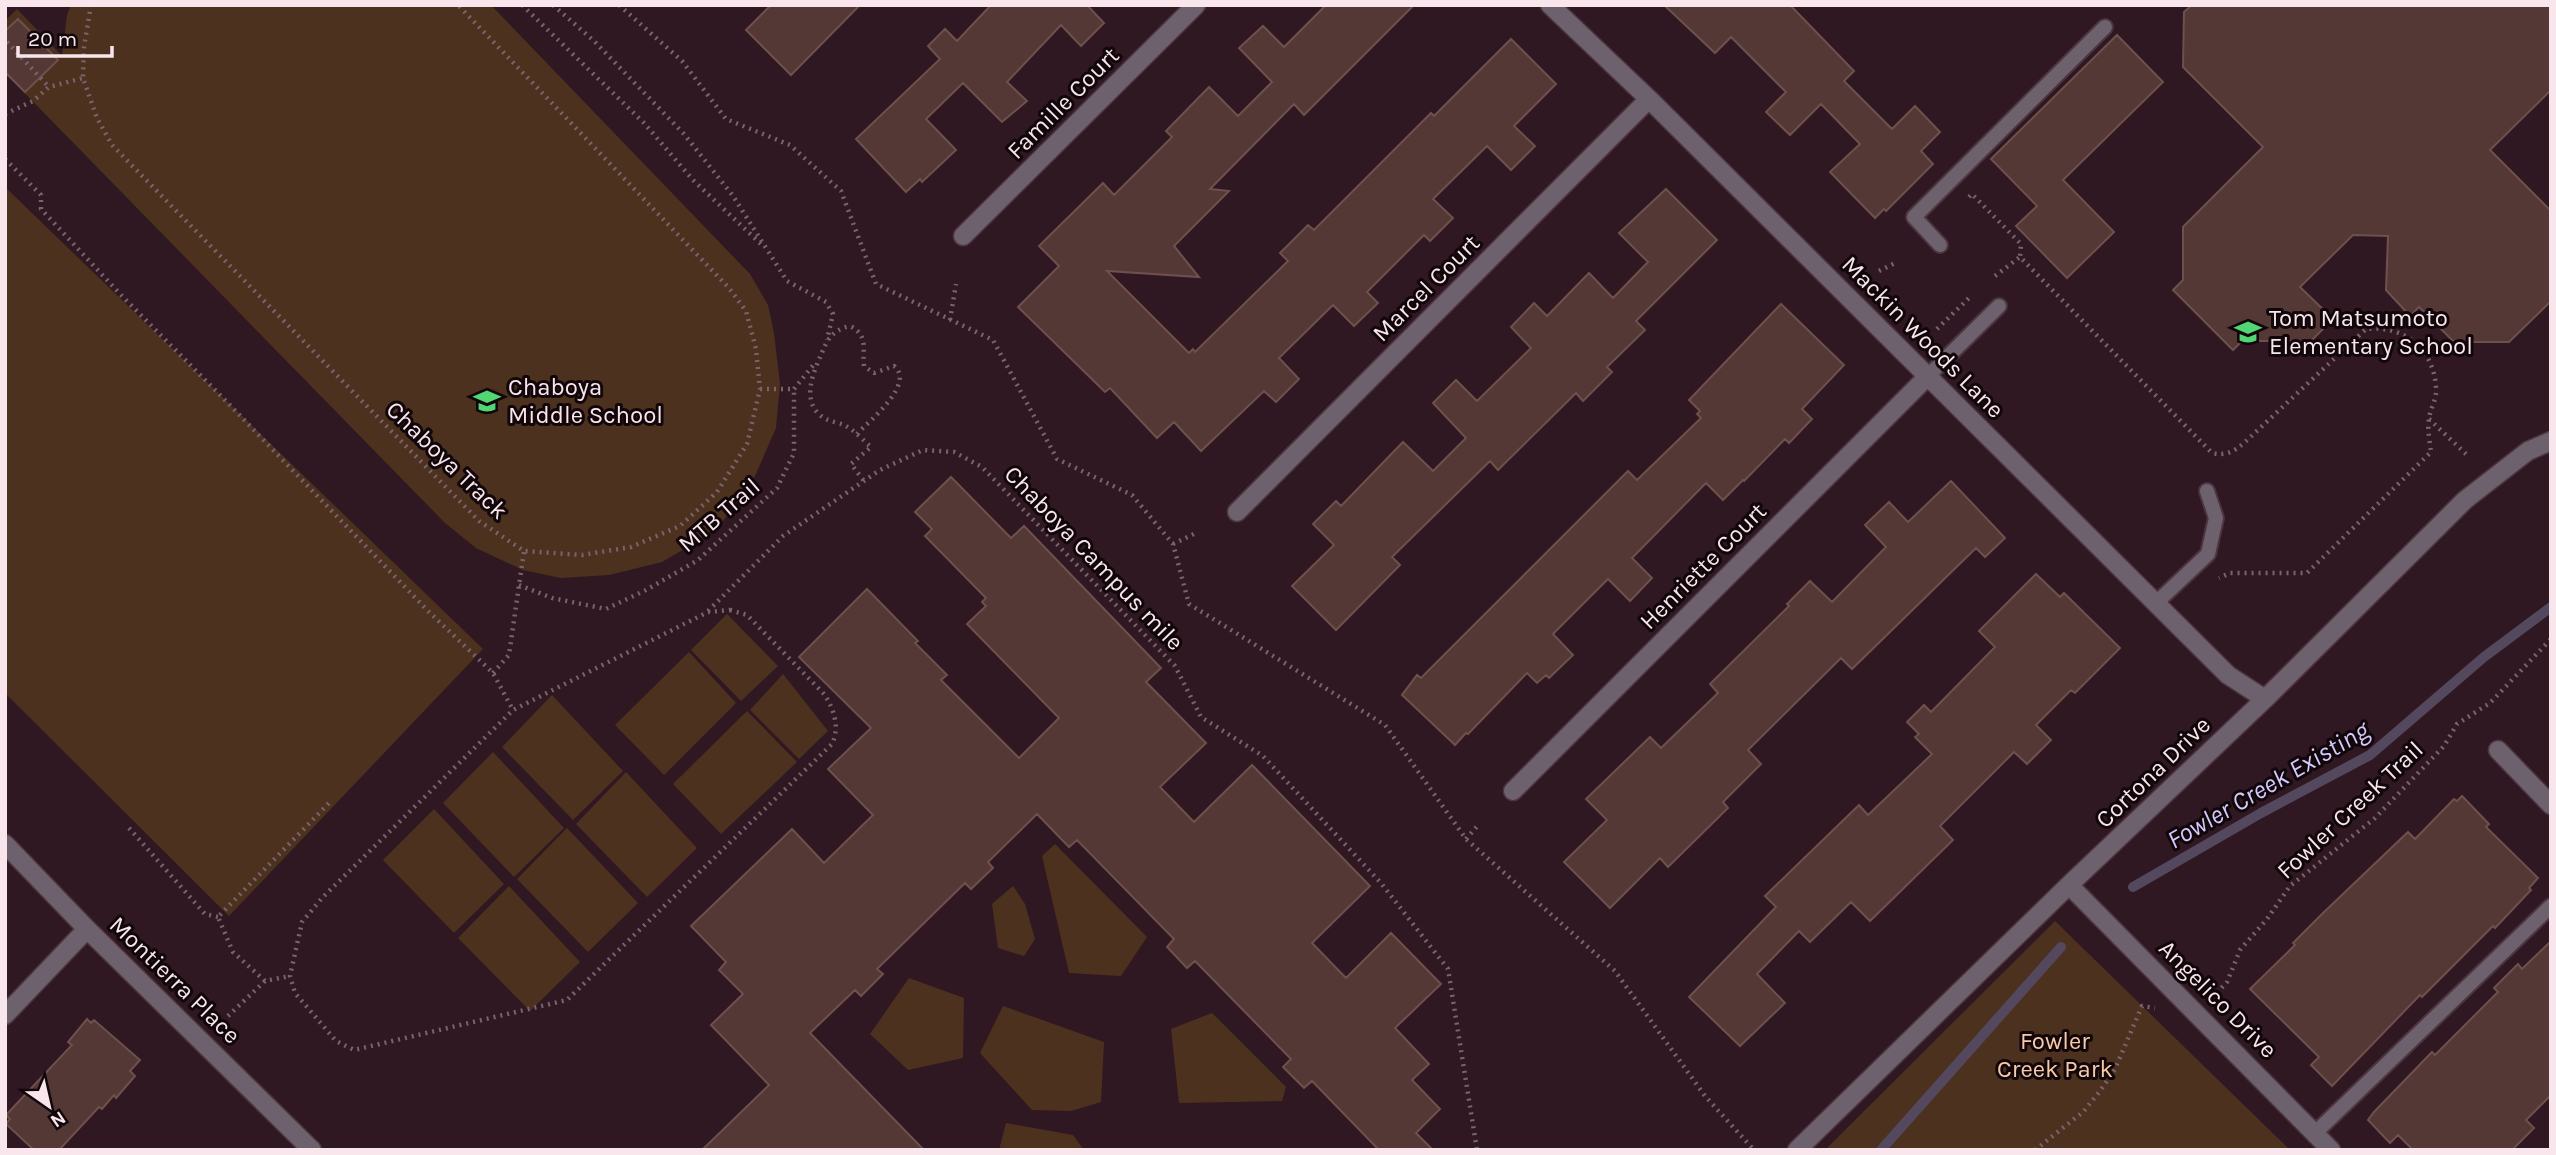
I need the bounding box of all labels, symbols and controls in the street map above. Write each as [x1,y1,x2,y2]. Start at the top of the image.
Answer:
scale bar [18,14,112,58]
text: 20 m [28,27,77,51]
street label: Famille Court [1001,41,1125,165]
street label: Marcel Court [1367,229,1485,347]
street label: Mackin Woods Lane [1836,250,2010,424]
place label: Tom Matsumoto Elementary School [2269,304,2473,360]
school or university icon: Tom Matsumoto Elementary School [2233,317,2263,347]
place label: Chaboya Middle School [508,373,663,429]
school or university icon: Chaboya Middle School [472,386,502,416]
street label: Chaboya Track [380,395,514,525]
street label: Chaboya Campus mile [999,460,1189,656]
street label: MTB Trail [672,472,766,558]
street label: Henriette Court [1634,497,1772,635]
street label: Cortona Drive [2090,710,2216,834]
water label: Fowler Creek Existing [2161,714,2376,855]
street label: Fowler Creek Trail [2271,735,2429,885]
street label: Montierra Place [104,911,246,1049]
street label: Angelico Drive [2153,934,2283,1064]
park label: Fowler Creek Park [1997,1027,2113,1083]
north arrow [14,1071,84,1141]
text: N [46,1106,70,1132]

